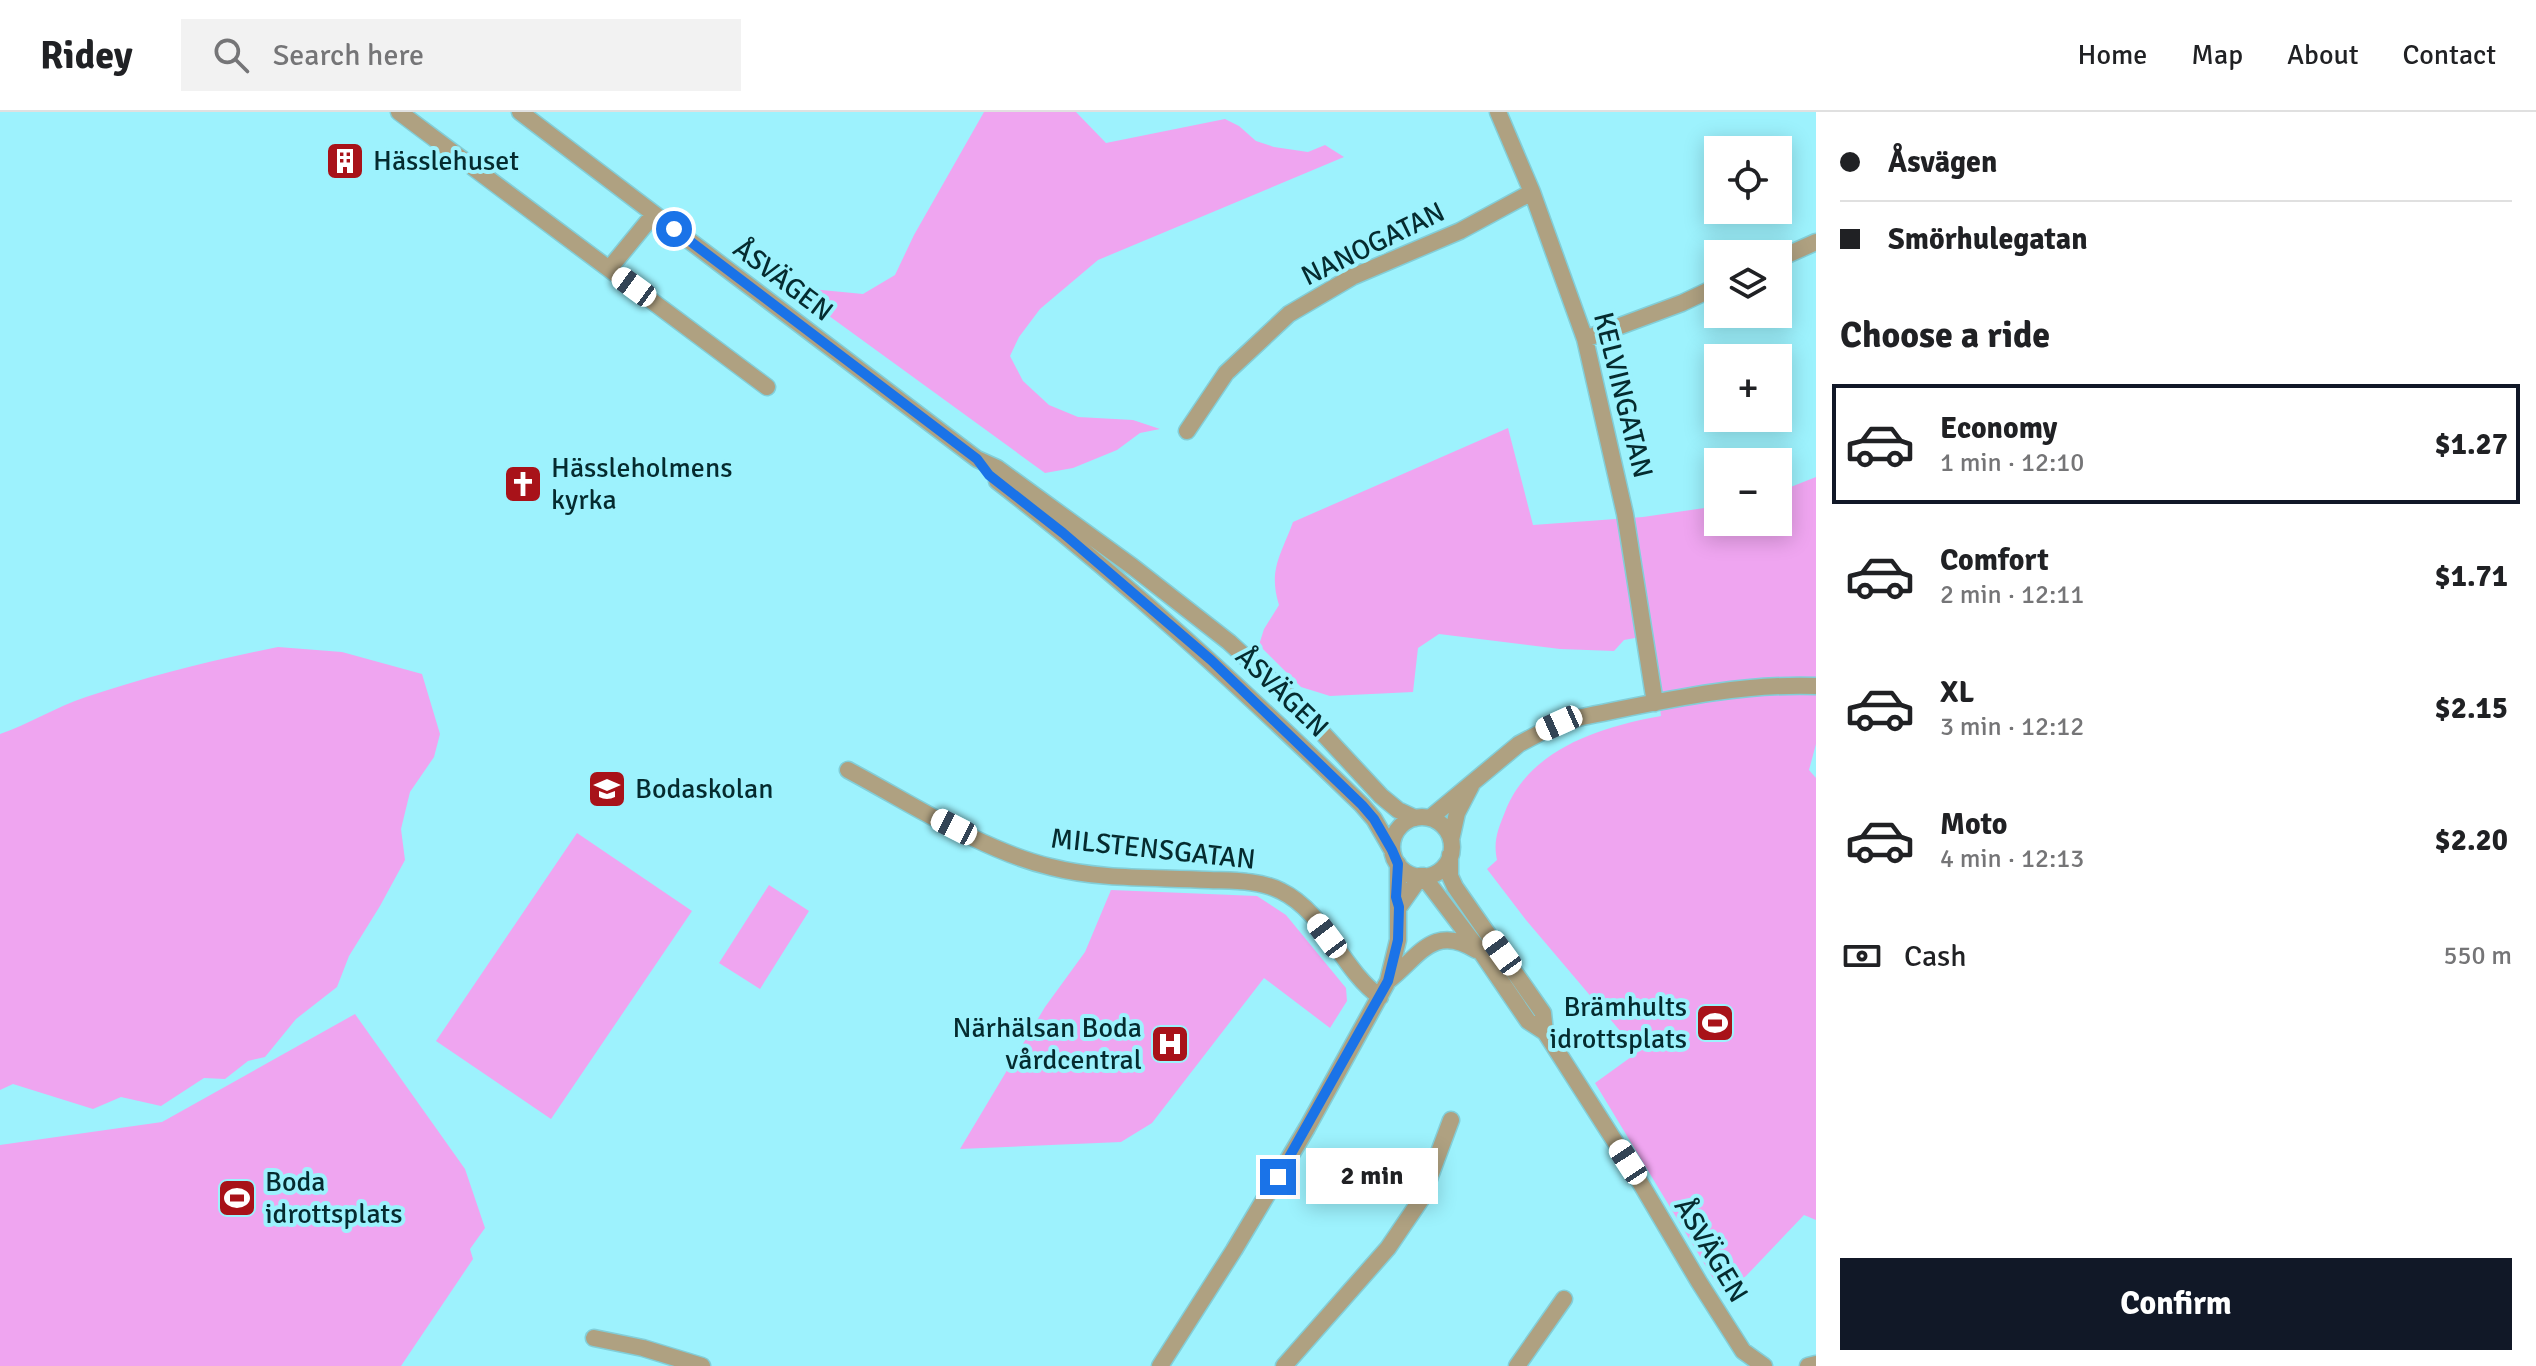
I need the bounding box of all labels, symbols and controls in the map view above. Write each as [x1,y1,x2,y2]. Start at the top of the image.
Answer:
search box [181,19,741,91]
text: Ridey [40,32,133,79]
icon: search [209,33,253,77]
text: Search here [273,37,424,74]
text: Home [2078,38,2147,72]
text: Map [2191,38,2243,72]
text: About [2287,38,2359,72]
text: Contact [2403,38,2496,72]
map controls [1704,136,1792,536]
button: locate [1704,136,1792,224]
building icon: Hässlehuset [324,140,366,182]
place label: Hässlehuset [373,144,519,178]
text: Åsvägen [1888,144,1997,181]
street label: NANOGATAN [1296,195,1450,293]
route start [656,211,692,247]
text: Smörhulegatan [1888,221,2088,258]
street label: ÅSVÄGEN [726,232,840,328]
button: layers [1704,240,1792,328]
car [608,263,660,311]
street label: KELVINGATAN [1586,309,1660,481]
text: Choose a ride [1840,313,2050,358]
button: + [1704,344,1792,432]
icon: car [1844,408,1916,480]
text: Economy [1940,410,2057,447]
text: $1.27 [2435,426,2508,463]
text: 1 min · 12:10 [1940,447,2084,479]
button: − [1704,448,1792,536]
place label: Hässleholmens kyrka [551,451,732,517]
church icon: Hässleholmens kyrka [502,463,544,505]
icon: car [1844,540,1916,612]
text: Comfort [1940,542,2049,579]
text: $1.71 [2435,558,2508,595]
text: 2 min · 12:11 [1940,579,2084,611]
street label: ÅSVÄGEN [1228,639,1336,745]
icon: car [1844,672,1916,744]
text: XL [1940,674,1974,711]
text: $2.15 [2435,690,2508,727]
car [1532,702,1586,744]
text: 3 min · 12:12 [1940,711,2084,743]
school or university icon: Bodaskolan [586,768,628,810]
place label: Bodaskolan [635,772,774,806]
icon: car [1844,804,1916,876]
car [927,805,981,849]
text: Moto [1940,806,2007,843]
street label: MILSTENSGATAN [1049,821,1257,877]
text: $2.20 [2435,822,2508,859]
text: 4 min · 12:13 [1940,843,2084,875]
car [1303,910,1351,962]
car [1478,927,1526,979]
icon: cash [1840,934,1884,978]
text: Cash [1904,938,1967,975]
text: 550 m [2443,940,2512,972]
place label: Brämhults idrottsplats [1550,990,1687,1056]
sports icon: Brämhults idrottsplats [1694,1002,1736,1044]
place label: Närhälsan Boda vårdcentral [952,1011,1142,1077]
hospital icon: Närhälsan Boda vårdcentral [1149,1023,1191,1065]
car [1605,1135,1651,1189]
callout: 2 min [1306,1149,1438,1205]
route end [1260,1159,1296,1195]
text: 2 min [1341,1160,1403,1192]
place label: Boda idrottsplats [265,1165,402,1231]
sports icon: Boda idrottsplats [216,1177,258,1219]
street label: ÅSVÄGEN [1667,1192,1755,1308]
button: Confirm [1840,1258,2512,1350]

